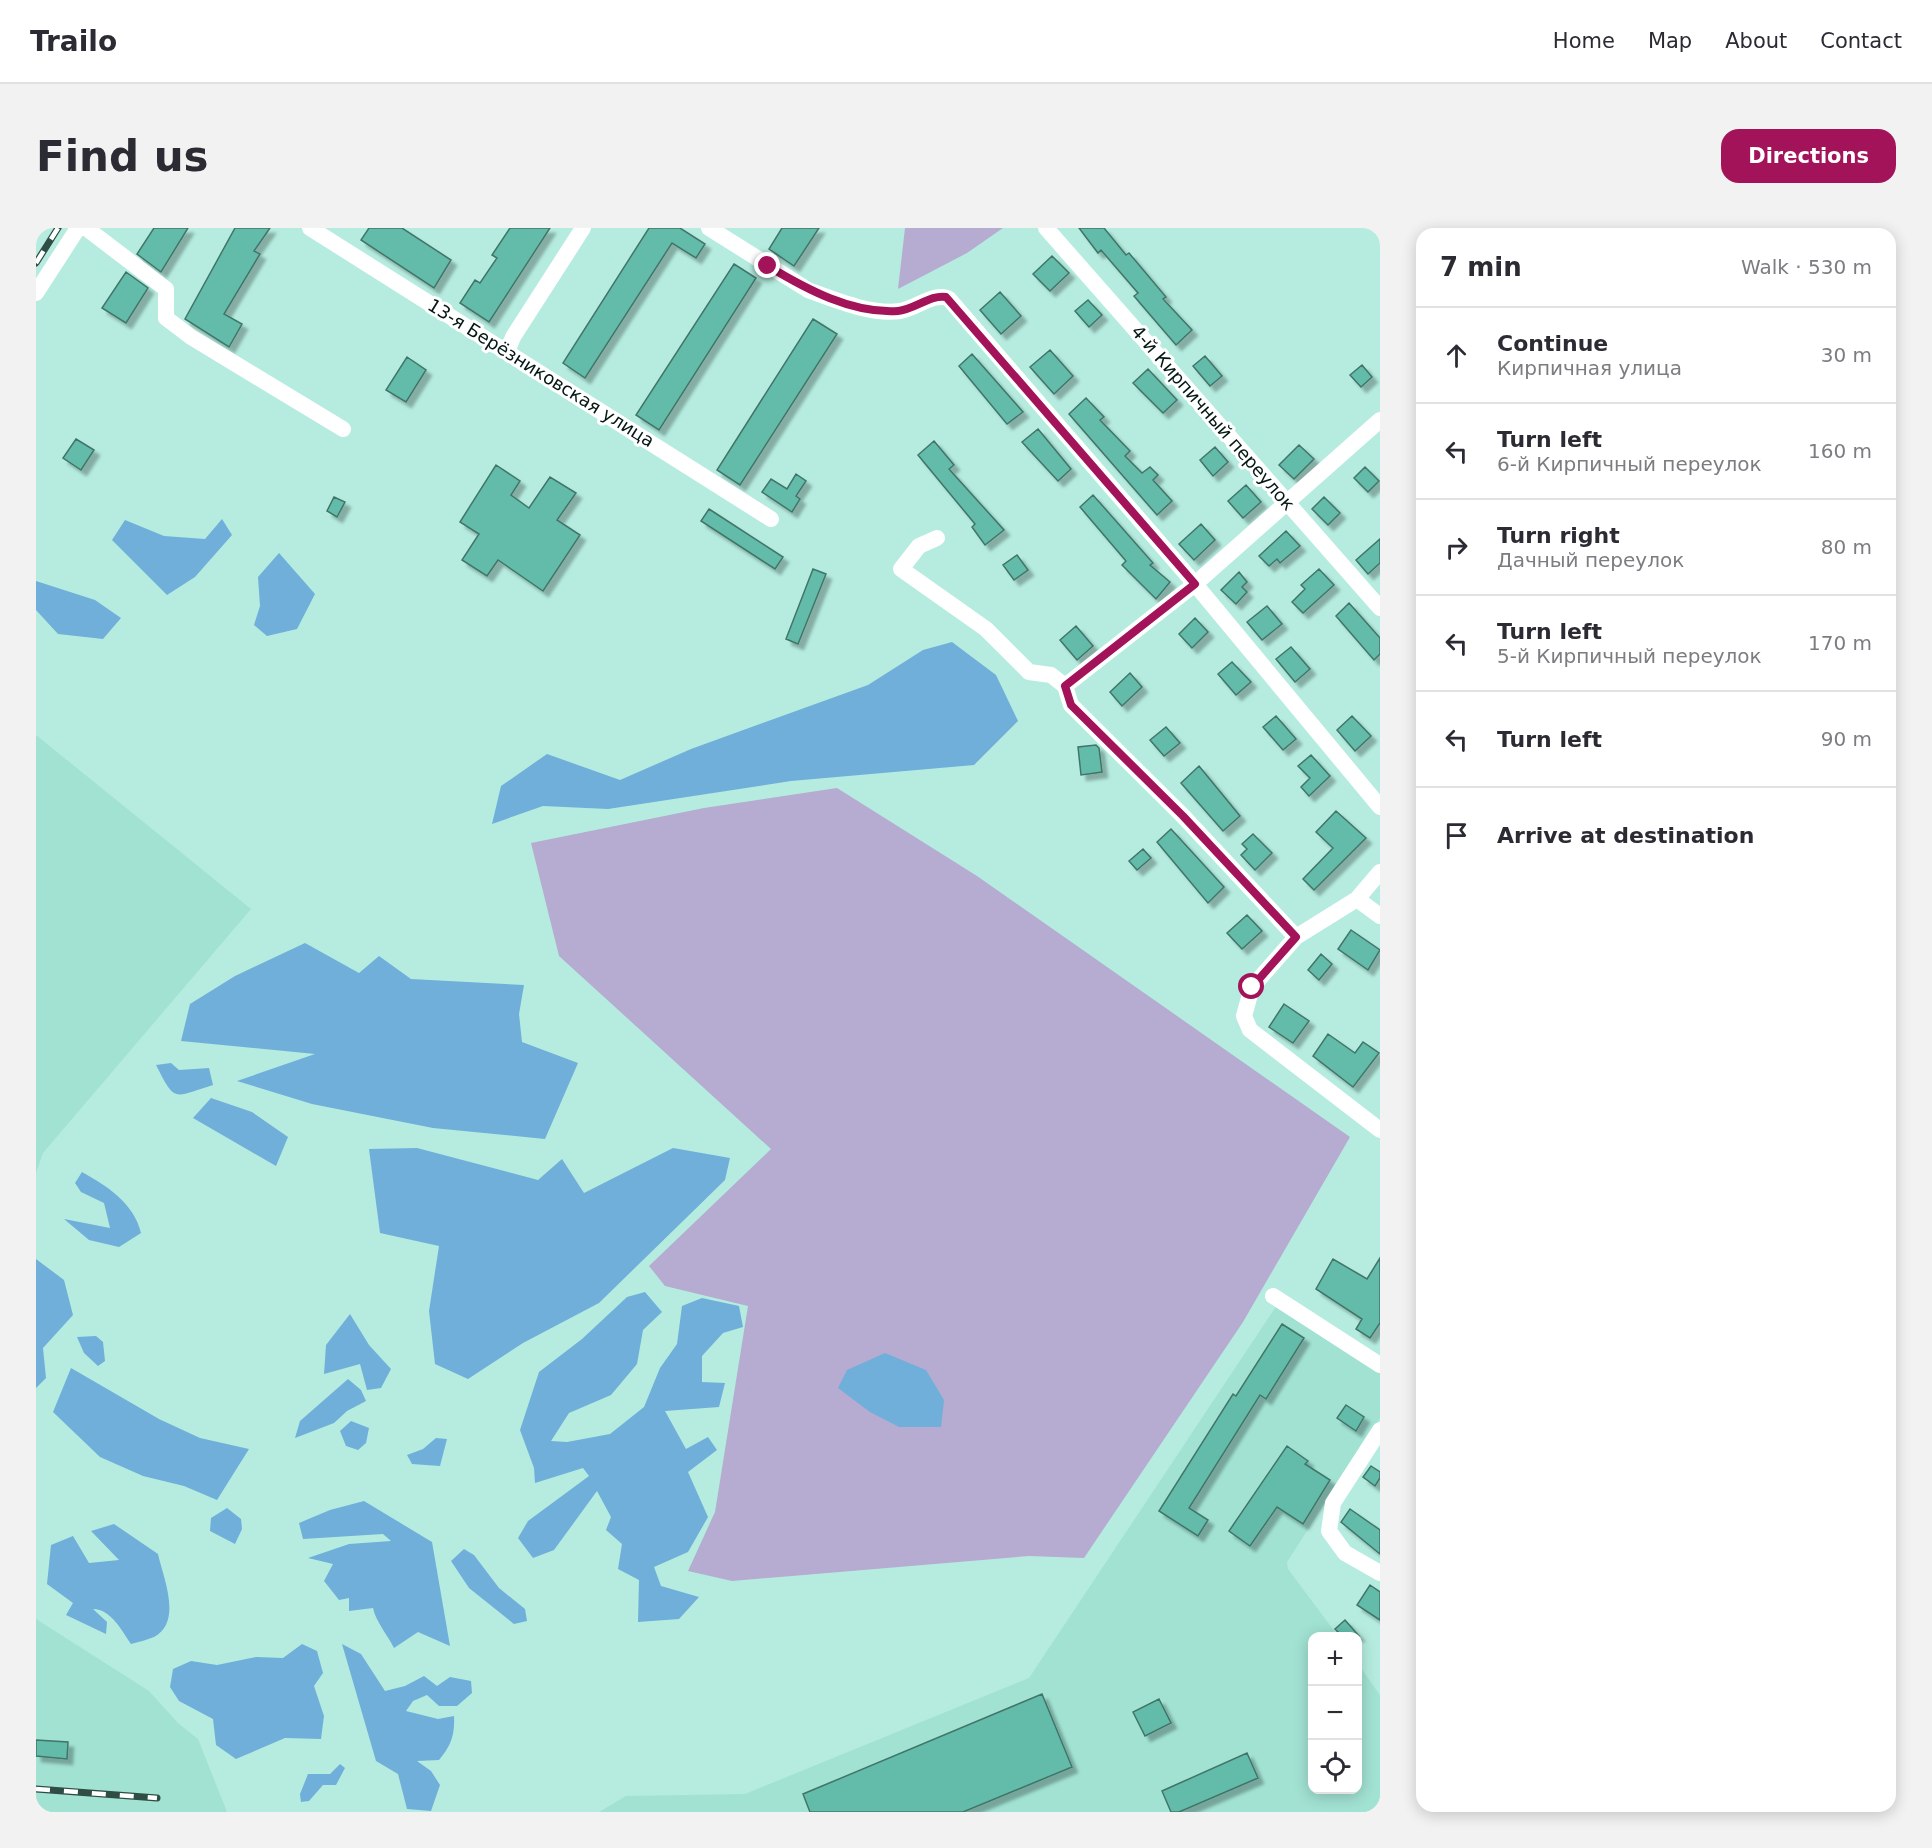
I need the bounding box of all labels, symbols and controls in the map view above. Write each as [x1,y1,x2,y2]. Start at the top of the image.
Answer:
text: Trailo [30,25,117,58]
text: Home [1553,29,1615,53]
text: Map [1648,29,1692,53]
text: About [1725,29,1787,53]
text: Contact [1820,29,1902,53]
button: Directions [1721,129,1896,183]
text: Find us [36,132,209,181]
route end [754,252,780,278]
text: 7 min [1440,252,1522,282]
text: Walk · 530 m [1741,255,1872,279]
street label: 13-я Берёзниковская улица [424,294,658,451]
street label: 4-й Кирпичный переулок [1127,321,1300,515]
text: Continue [1497,331,1608,356]
icon: ahead [1440,339,1473,372]
text: 30 m [1821,343,1872,367]
text: Кирпичная улица [1497,356,1682,380]
text: Turn left [1497,427,1602,452]
icon: left [1440,435,1473,468]
text: 160 m [1808,439,1872,463]
text: 6-й Кирпичный переулок [1497,452,1762,476]
text: Turn right [1497,523,1620,548]
icon: right [1440,531,1473,564]
text: 80 m [1821,535,1872,559]
text: Дачный переулок [1497,548,1684,572]
text: Turn left [1497,619,1602,644]
icon: left [1440,627,1473,660]
text: 170 m [1808,631,1872,655]
text: 5-й Кирпичный переулок [1497,644,1762,668]
icon: left [1440,723,1473,756]
text: Turn left [1497,727,1602,752]
text: 90 m [1821,727,1872,751]
icon: arrive [1440,819,1473,852]
text: Arrive at destination [1497,823,1754,848]
route start [1238,973,1264,999]
map controls [1308,1632,1362,1794]
button: + [1308,1632,1362,1686]
button: − [1308,1686,1362,1740]
button: locate [1308,1740,1362,1794]

